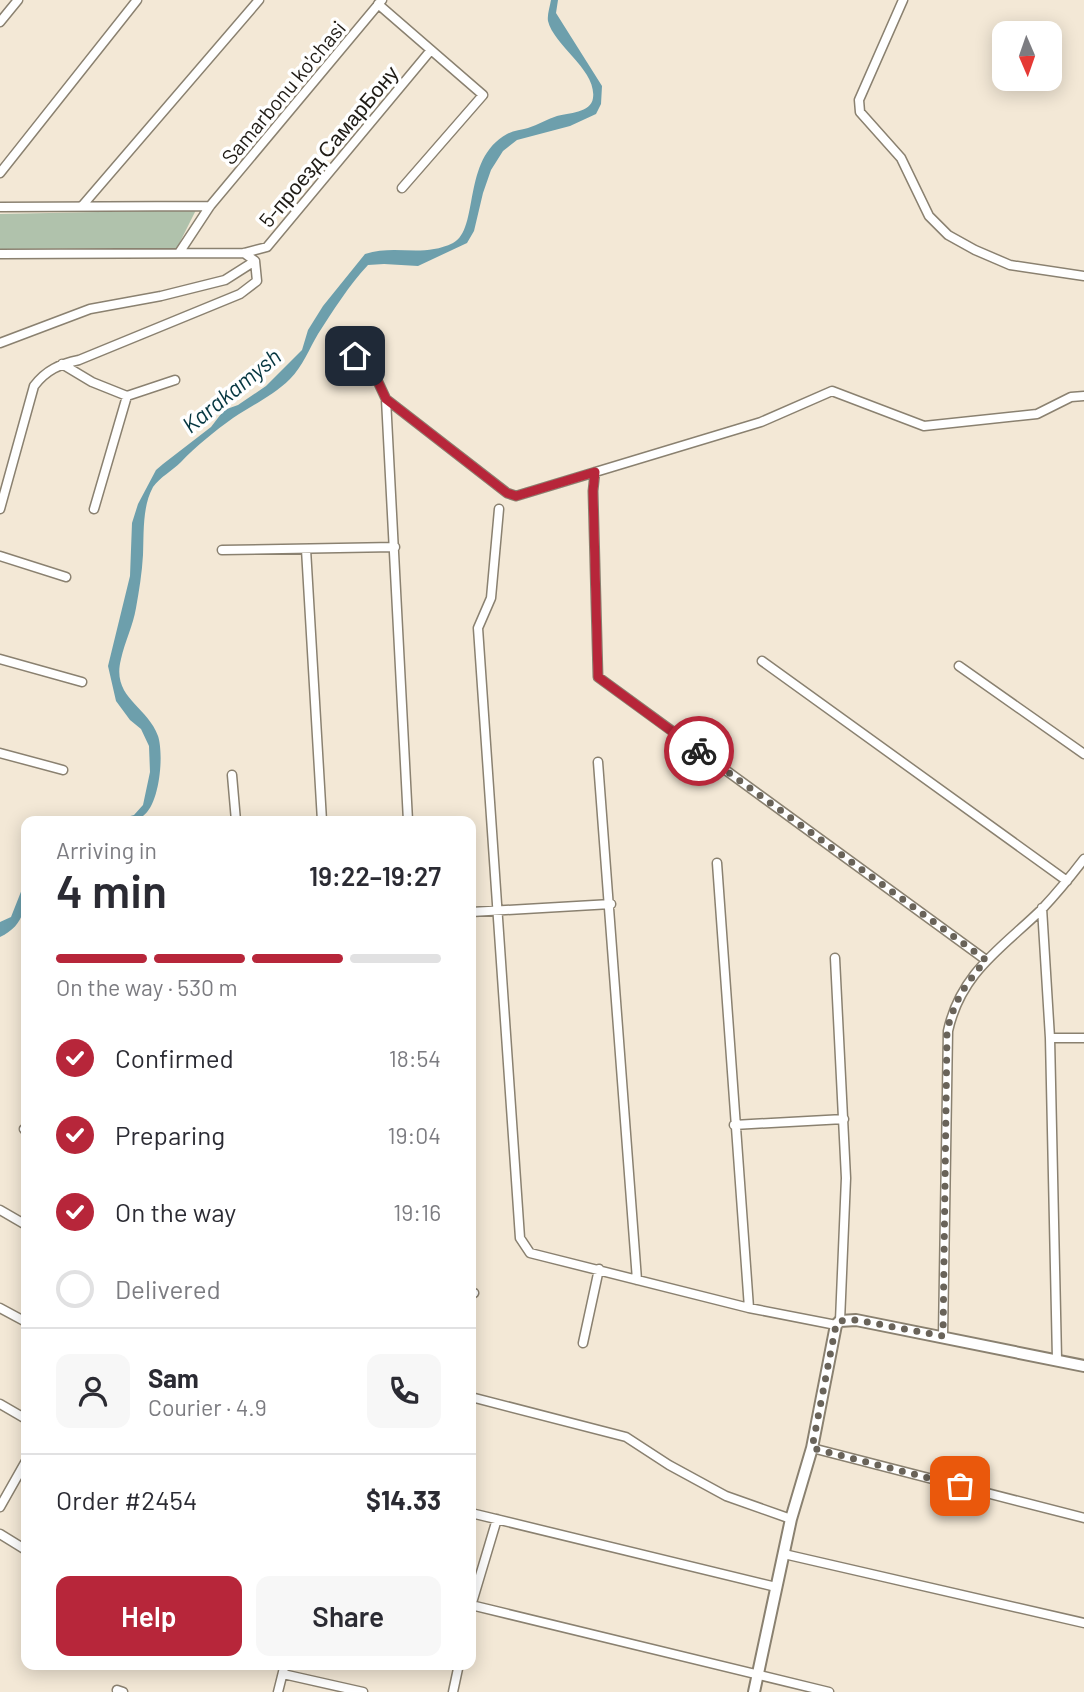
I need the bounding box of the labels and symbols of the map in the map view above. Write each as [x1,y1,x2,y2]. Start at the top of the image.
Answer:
street label: Samarbonu ko'chasi [216,15,350,169]
north arrow [992,21,1062,91]
street label: 5-проезд СамарБону [253,60,403,232]
pin [325,326,385,386]
water label: Karakamysh [176,342,286,438]
courier [664,716,734,786]
pin [930,1456,990,1516]

